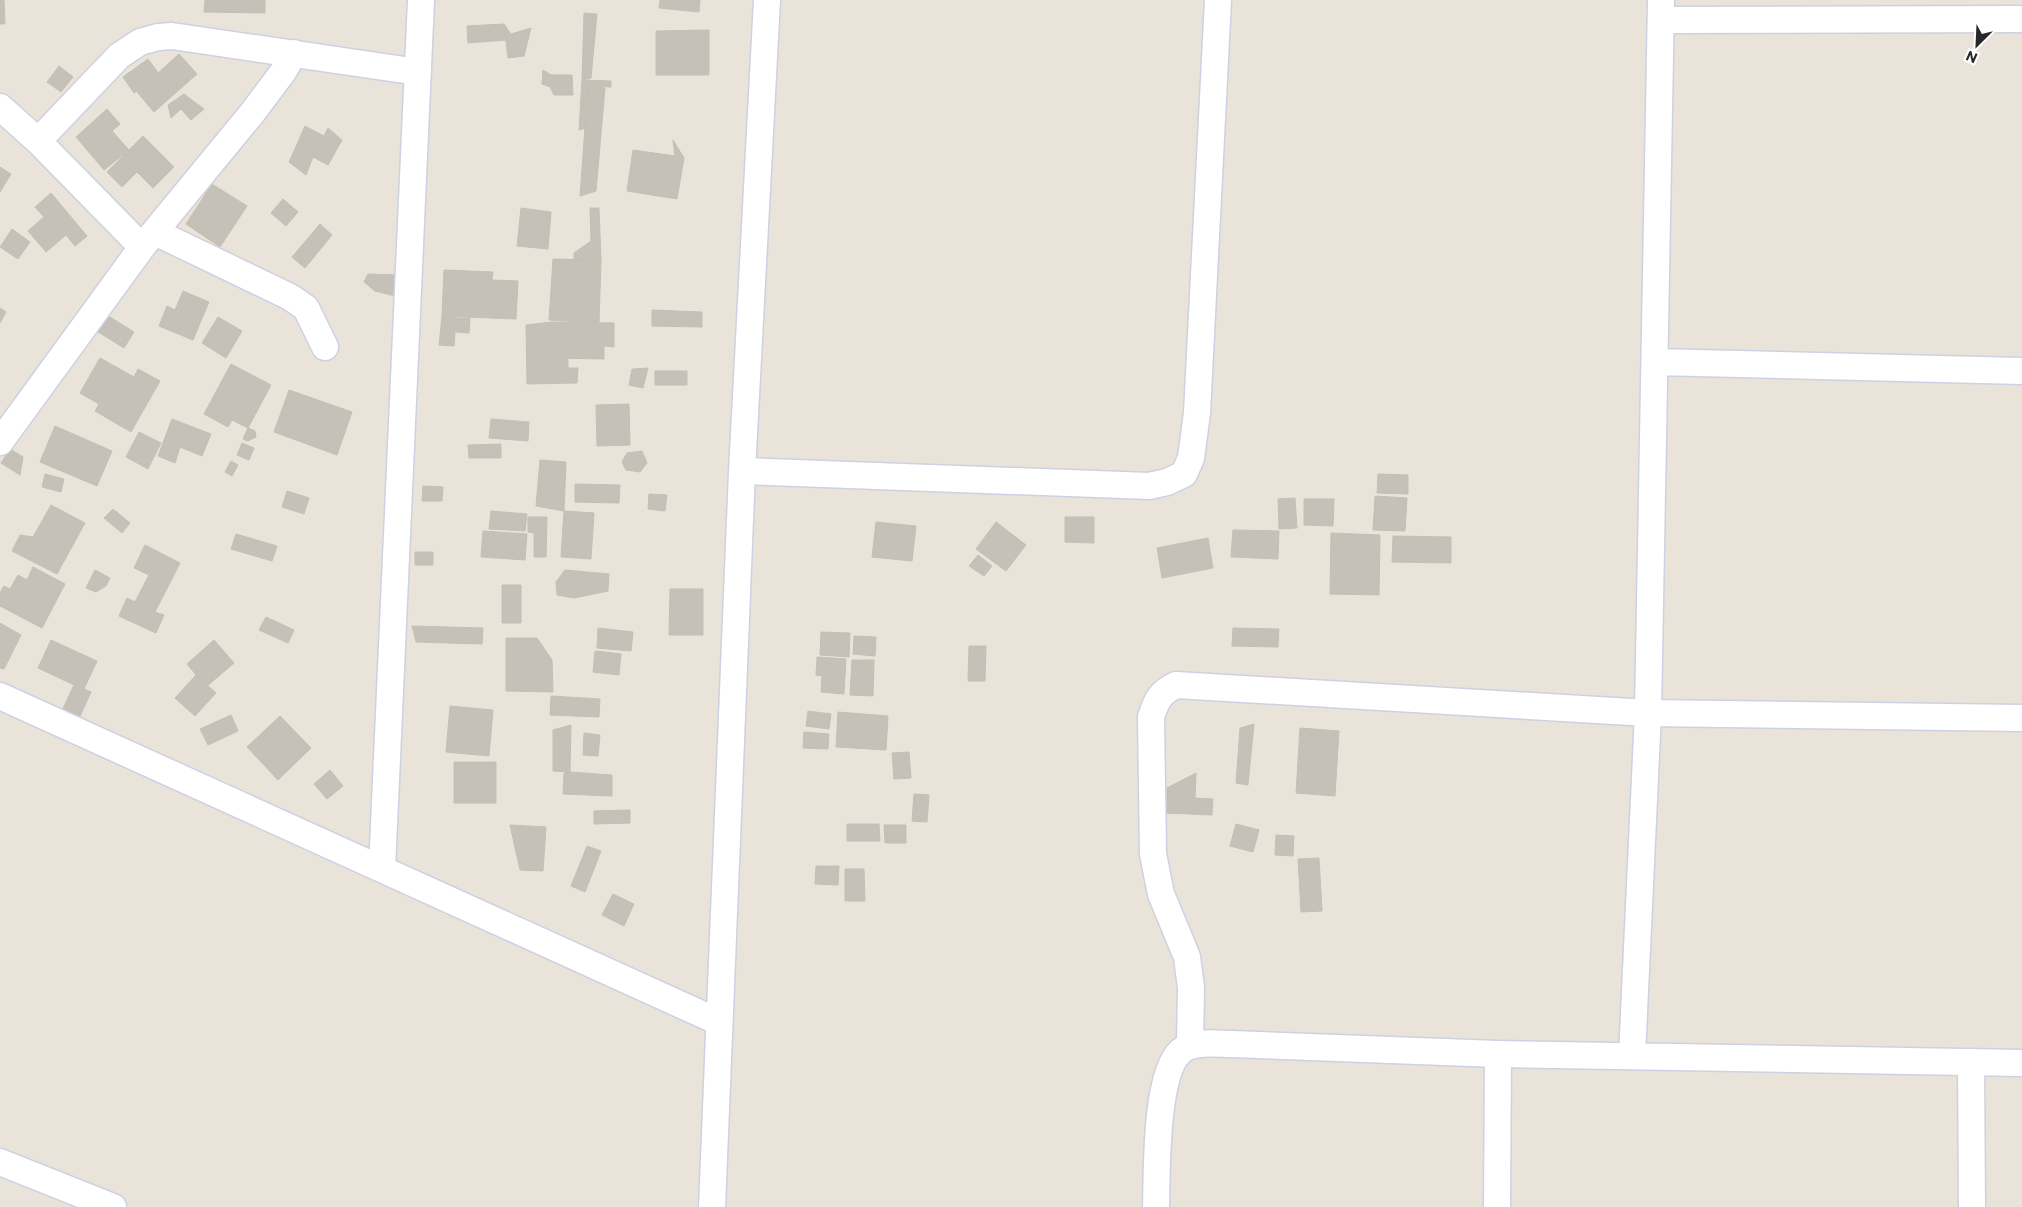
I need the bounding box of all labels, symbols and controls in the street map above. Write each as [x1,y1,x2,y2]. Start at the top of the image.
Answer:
north arrow [1952,20,2002,70]
text: N [1963,47,1980,67]

